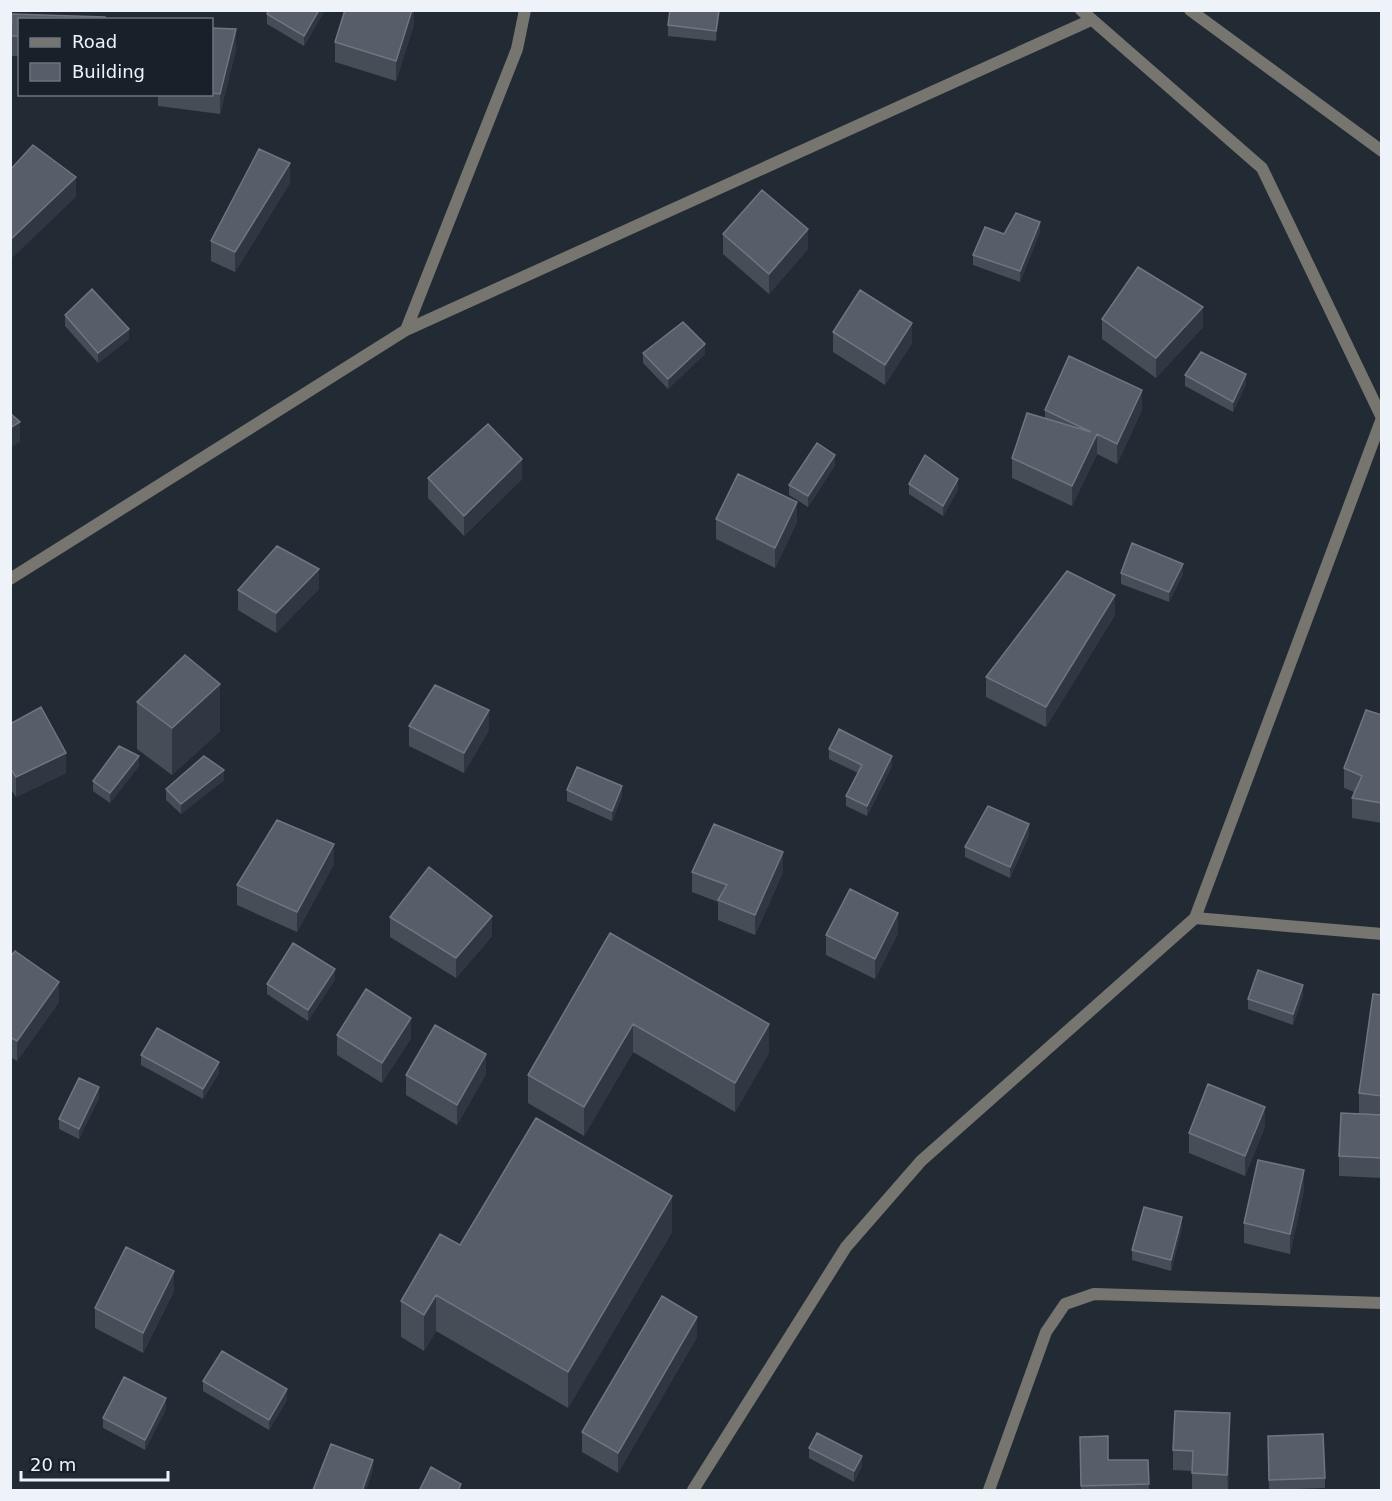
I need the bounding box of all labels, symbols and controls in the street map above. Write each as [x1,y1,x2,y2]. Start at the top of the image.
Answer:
legend [18,18,213,96]
text: Road [72,31,117,52]
text: Building [72,61,145,82]
scale bar [21,1444,168,1482]
text: 20 m [30,1454,76,1475]

